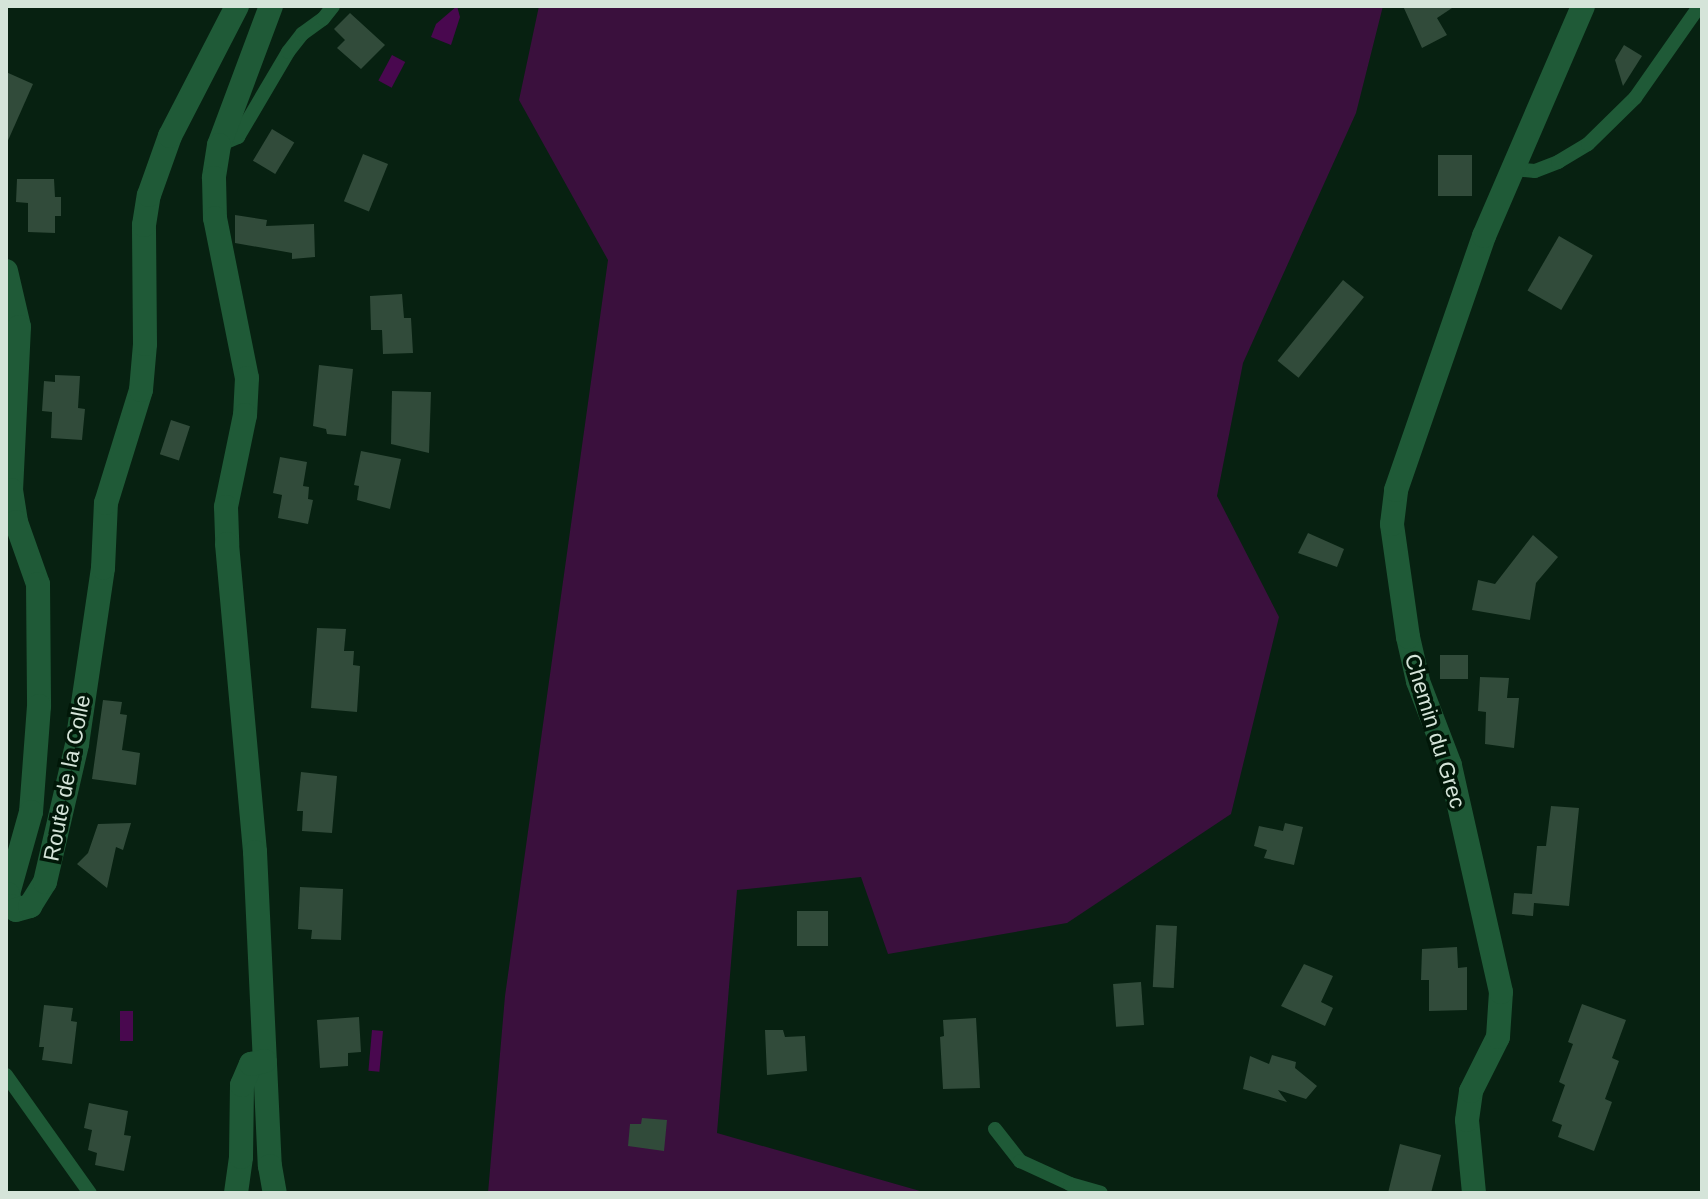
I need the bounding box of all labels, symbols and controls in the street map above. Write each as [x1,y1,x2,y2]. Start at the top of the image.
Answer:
street label: Chemin du Grec [1399,651,1471,811]
street label: Route de la Colle [38,693,96,863]

